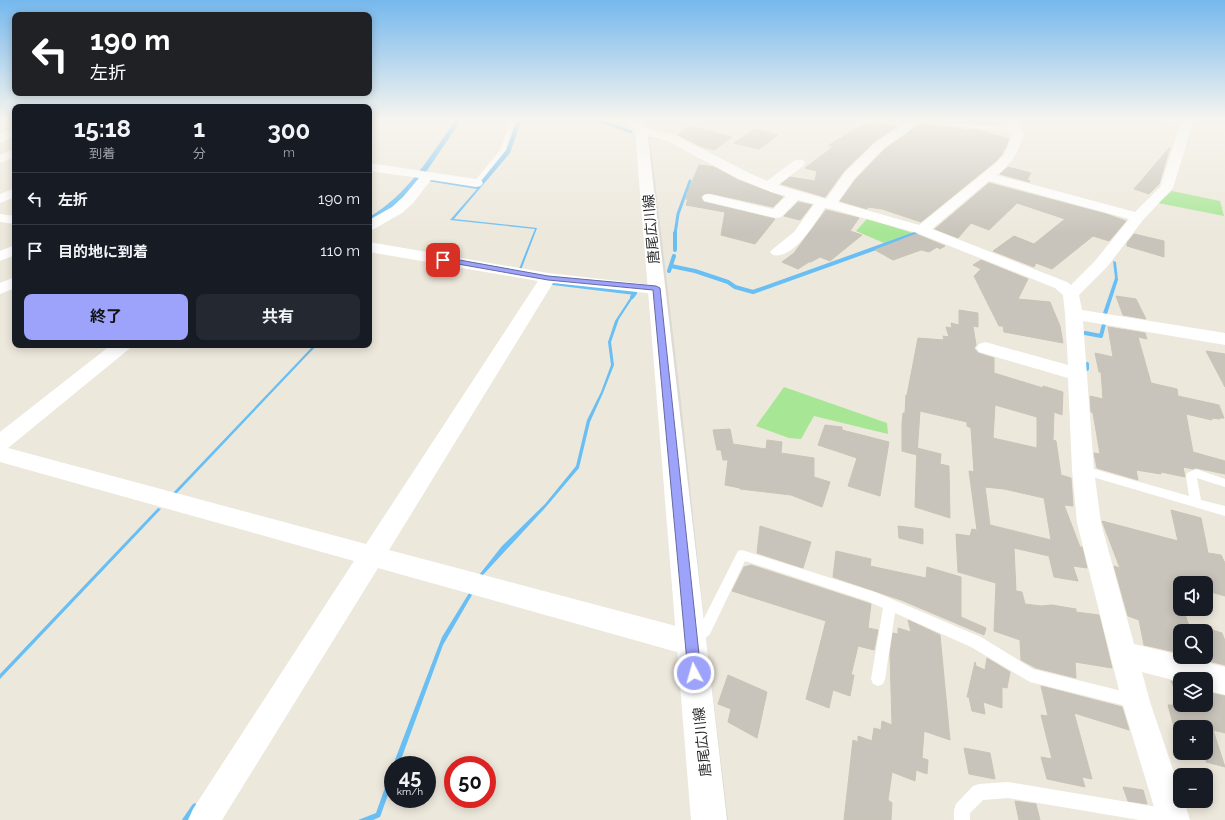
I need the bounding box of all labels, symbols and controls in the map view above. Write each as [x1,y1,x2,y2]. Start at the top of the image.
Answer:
text: 190 m [90,24,170,57]
icon: left [24,28,76,80]
text: 左折 [90,62,126,83]
text: 15:18 [74,114,131,143]
text: 1 [193,114,205,143]
text: 300 [267,116,310,145]
text: m [283,145,295,160]
text: 到着 [89,146,115,161]
text: 分 [193,146,206,161]
icon: left [24,188,46,210]
text: 190 m [318,190,360,208]
text: 左折 [58,191,88,209]
street label: 唐尾広川線 [640,193,662,265]
icon: arrive [24,240,46,262]
text: 110 m [320,242,360,260]
text: 目的地に到着 [58,243,148,261]
pin [426,243,460,277]
icon: arrive [432,249,454,271]
button: 終了 [24,294,188,340]
button: 共有 [196,294,360,340]
map controls [1173,576,1213,808]
button: sound [1173,576,1213,616]
button: search [1173,624,1213,664]
position arrow [673,652,715,694]
button: layers [1173,672,1213,712]
street label: 唐尾広川線 [690,706,714,778]
button: + [1173,720,1213,760]
speed limit sign: 50 [444,756,496,808]
text: 45 [399,765,421,789]
button: − [1173,768,1213,808]
text: km/h [397,786,423,797]

